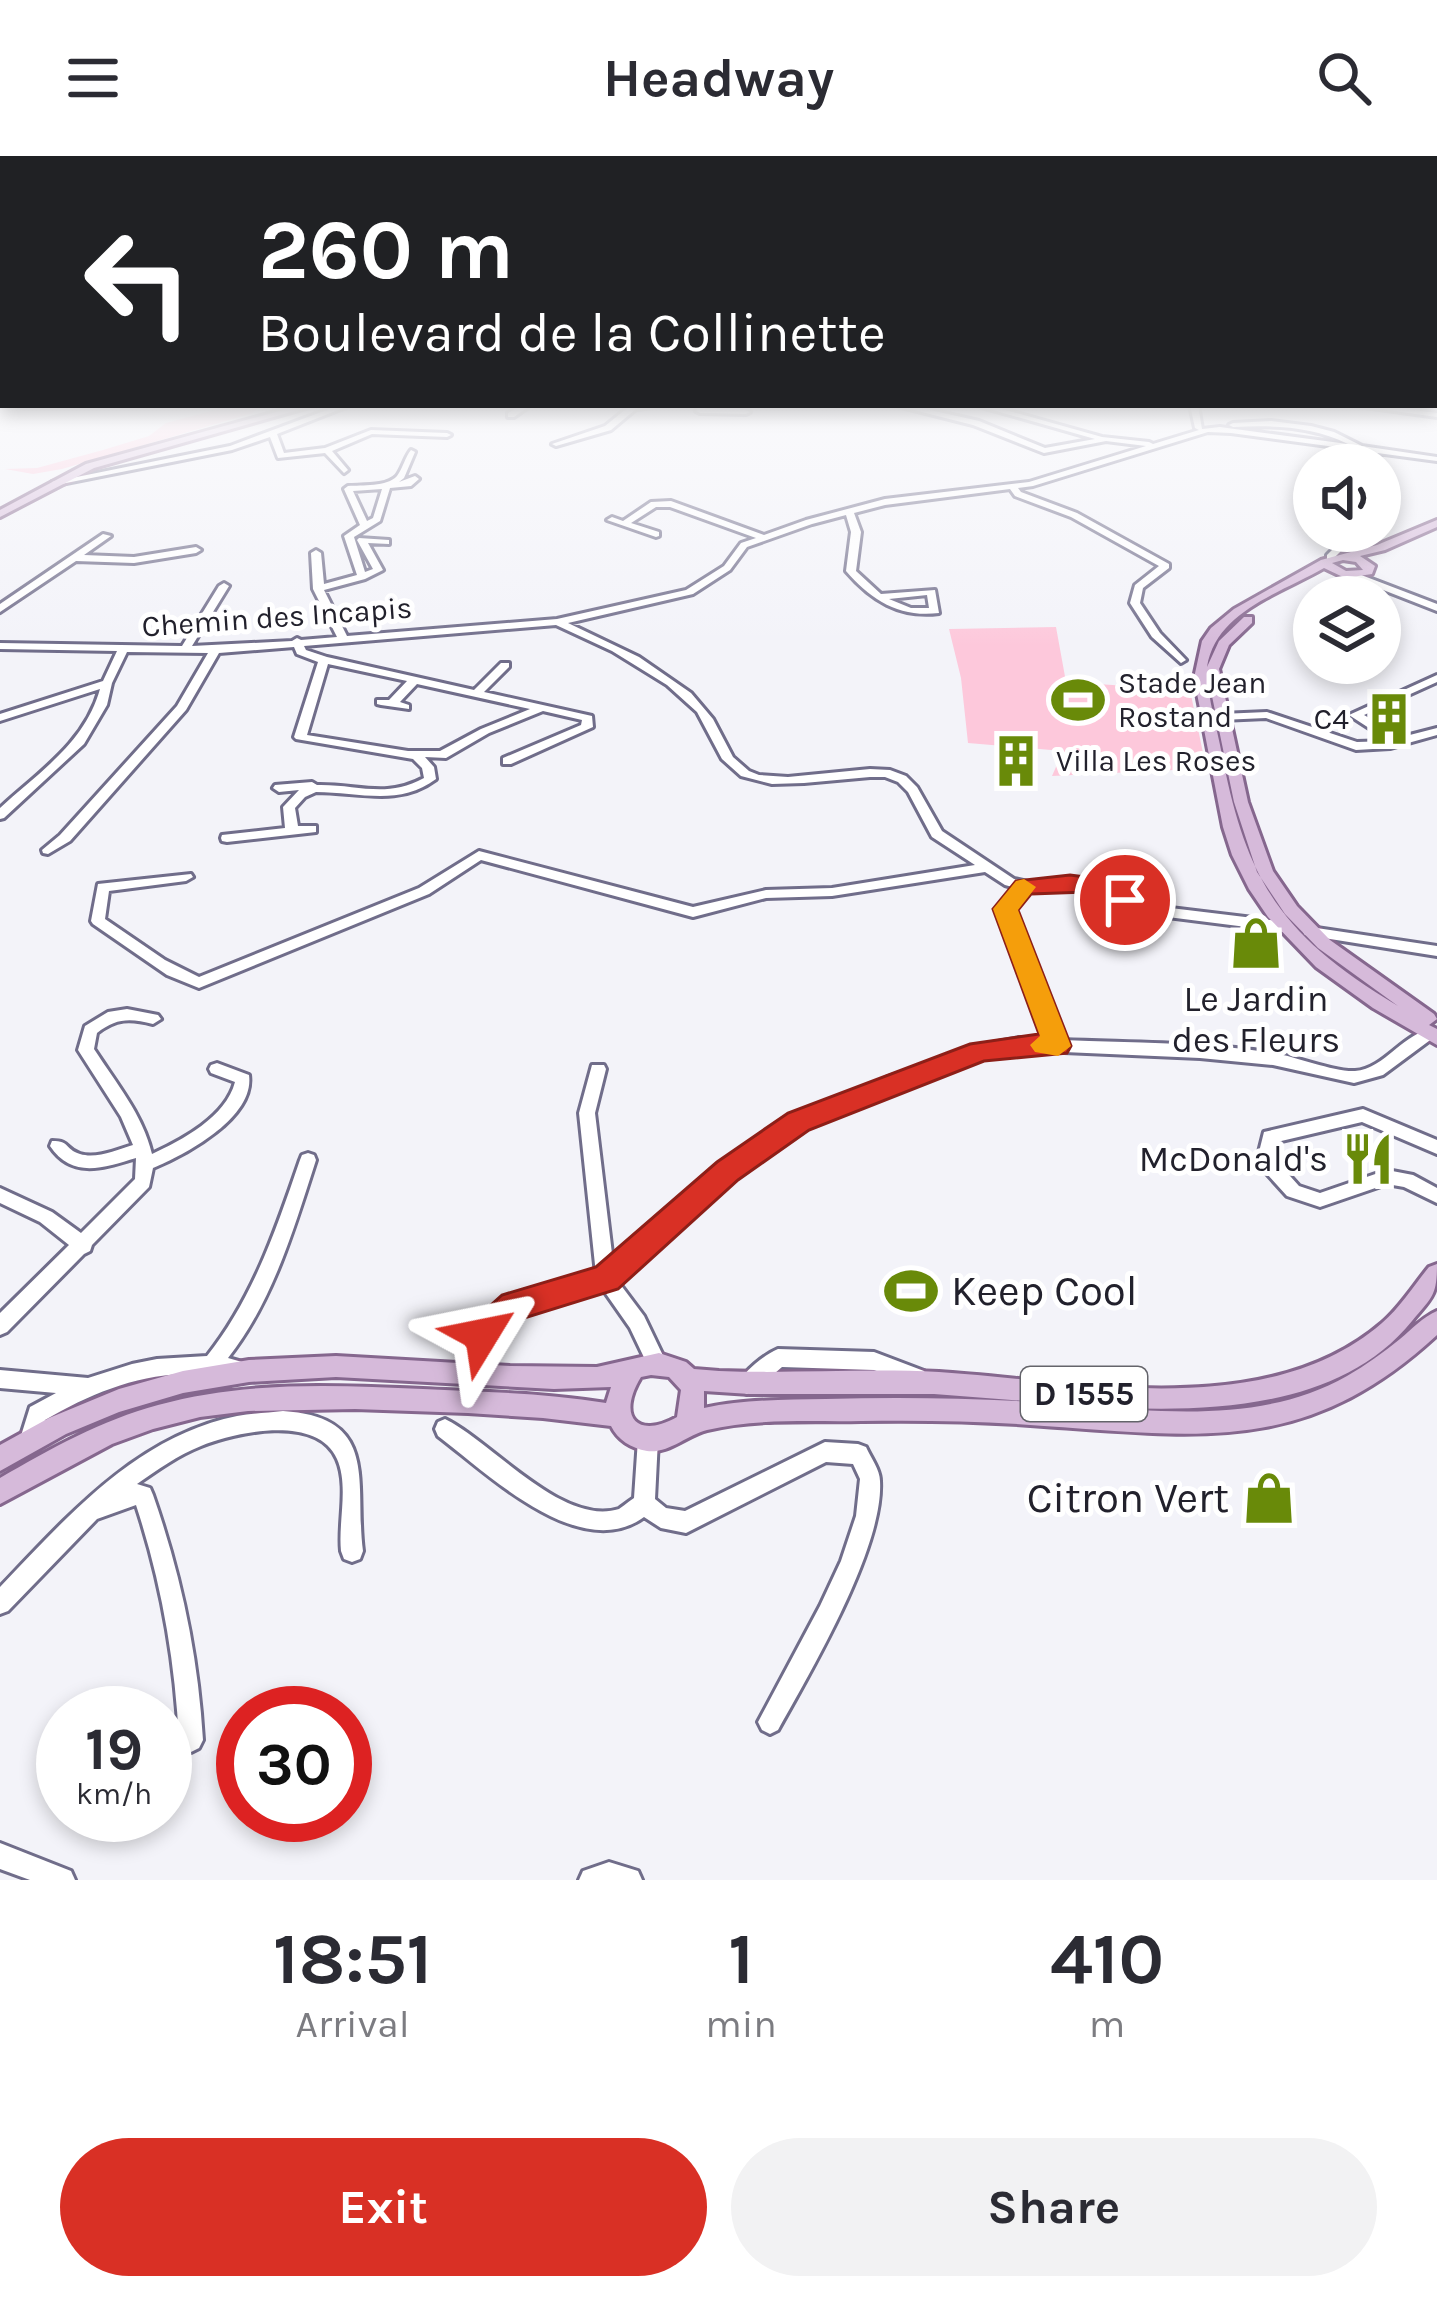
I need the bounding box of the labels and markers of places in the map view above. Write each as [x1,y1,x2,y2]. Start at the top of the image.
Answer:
place label: Stade Jean Rostand [1118,665,1266,735]
sports icon: Stade Jean Rostand [1049,671,1107,729]
building icon: C4 [1360,690,1418,748]
place label: C4 [1314,701,1349,737]
building icon: Villa Les Roses [987,732,1045,790]
place label: Villa Les Roses [1056,743,1256,779]
pin [1074,849,1176,951]
shop icon: Le Jardin des Fleurs [1227,914,1285,972]
place label: Le Jardin des Fleurs [1172,978,1340,1061]
restaurant icon: McDonald's [1339,1130,1397,1188]
place label: McDonald's [1139,1138,1328,1180]
sports icon: Keep Cool [882,1262,940,1320]
place label: Keep Cool [951,1266,1138,1316]
shop icon: Citron Vert [1240,1469,1298,1527]
place label: Citron Vert [1027,1473,1229,1523]

